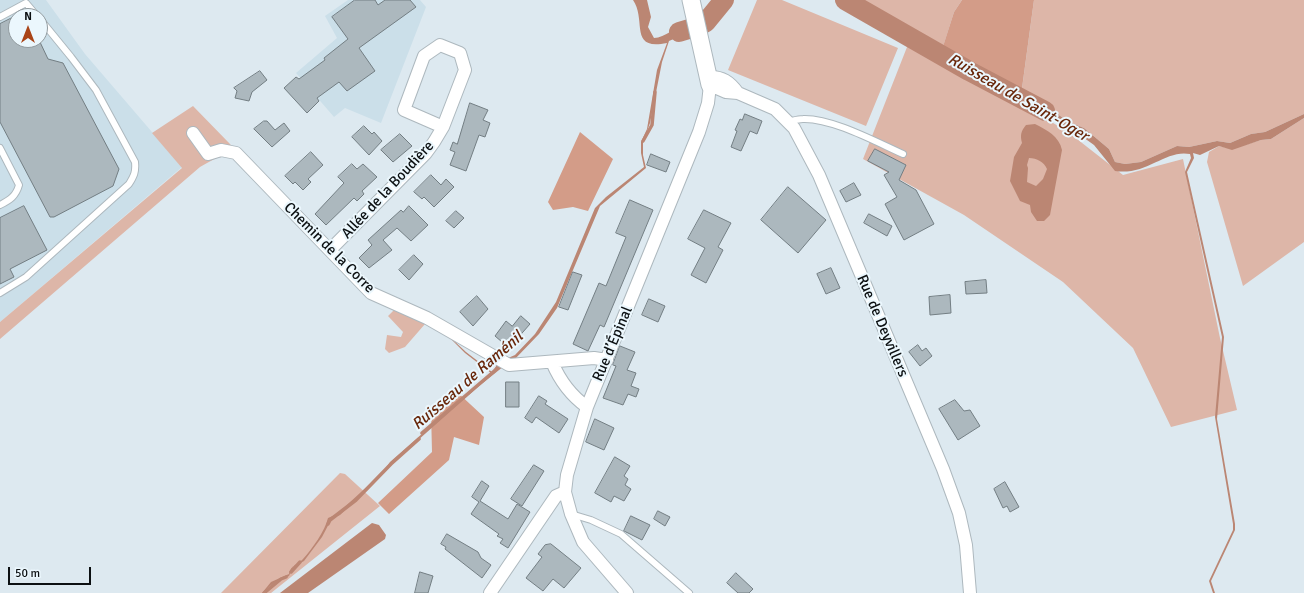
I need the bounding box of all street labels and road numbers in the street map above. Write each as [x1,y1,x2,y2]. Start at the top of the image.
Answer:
street label: Allée de la Boudière [338,137,438,243]
street label: Chemin de la Corre [280,199,378,297]
street label: Rue de Deyvillers [852,272,912,380]
street label: Rue d’Épinal [589,304,637,384]

